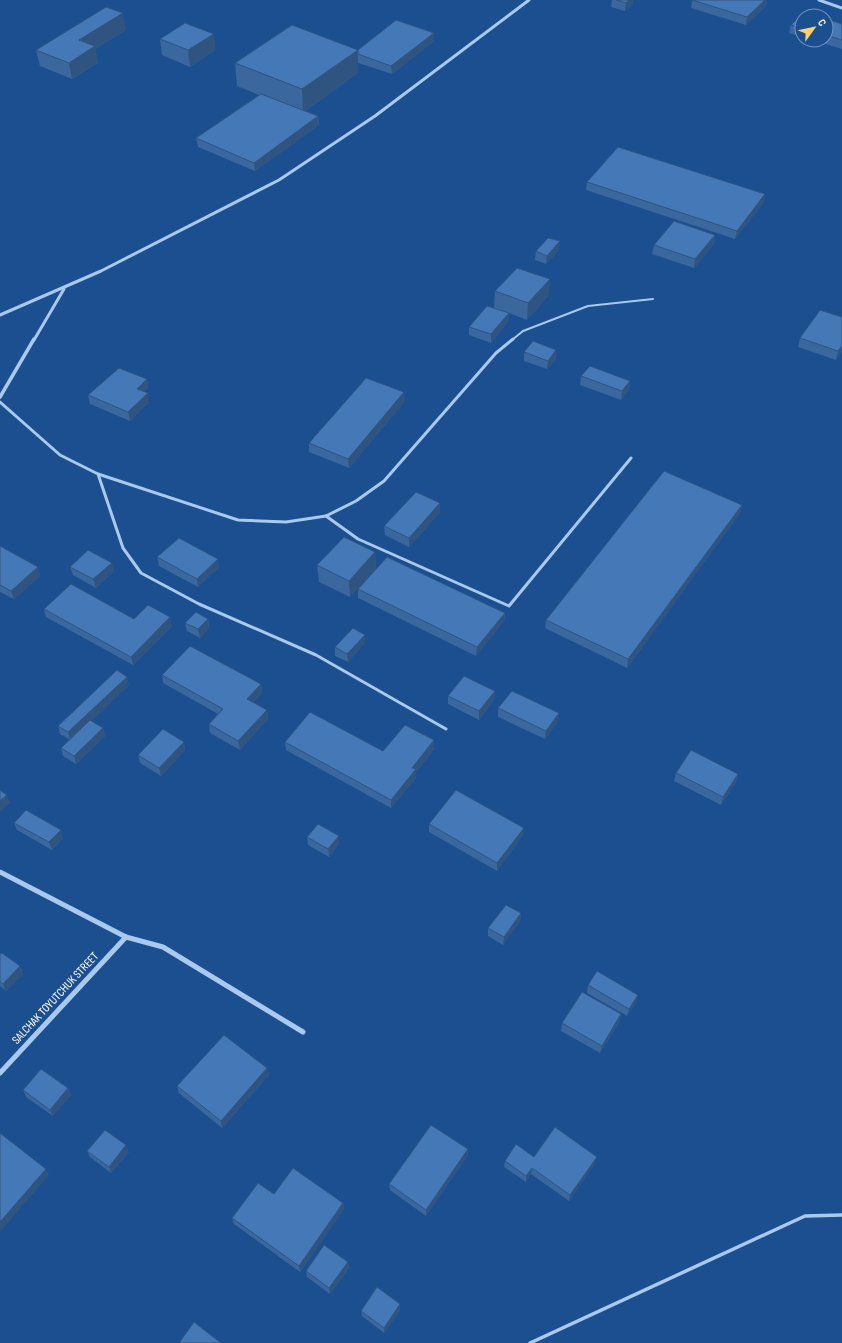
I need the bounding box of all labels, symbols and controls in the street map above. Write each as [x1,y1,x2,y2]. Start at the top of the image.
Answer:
north arrow [794,8,834,48]
text: С [815,17,829,29]
street label: SALCHAK TOYUTCHUK STREET [9,949,102,1047]

